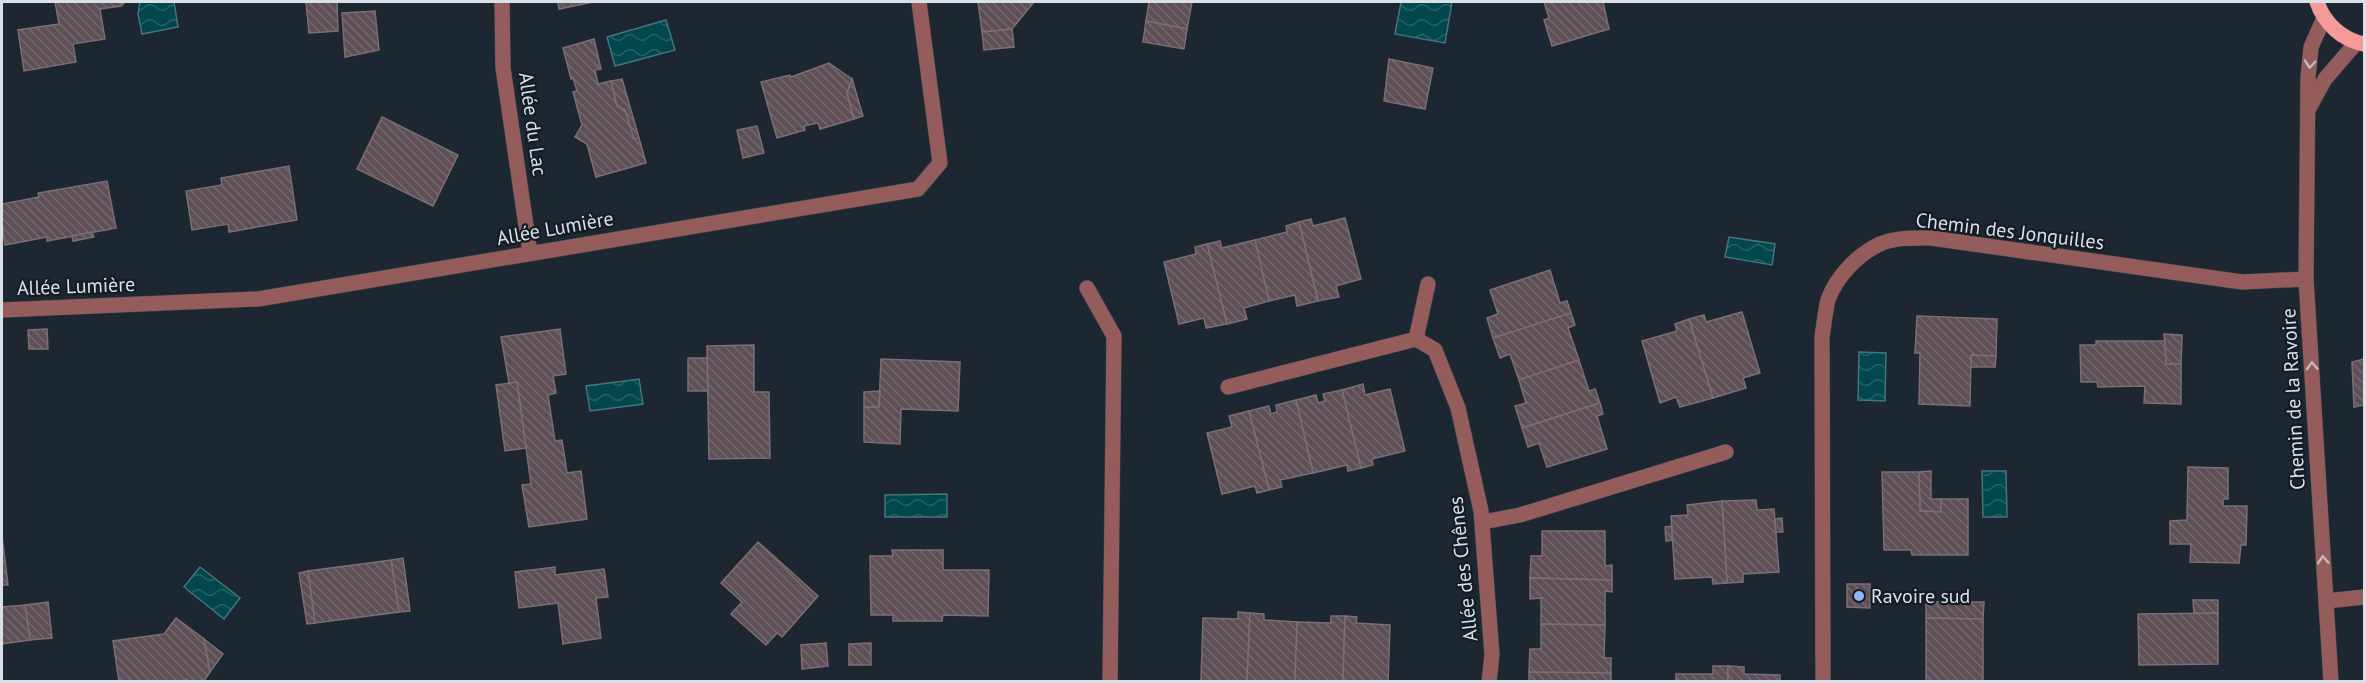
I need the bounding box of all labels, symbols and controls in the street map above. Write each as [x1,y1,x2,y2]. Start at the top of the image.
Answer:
one-way arrow [2304,60,2317,69]
street label: Allée du Lac [513,70,553,178]
street label: Allée Lumière [495,205,615,251]
street label: Chemin des Jonquilles [1914,207,2106,255]
street label: Allée Lumière [16,271,136,301]
street label: Chemin de la Ravoire [2275,308,2311,490]
one-way arrow [2305,361,2318,370]
street label: Allée des Chênes [1442,495,1484,643]
one-way arrow [2317,556,2330,565]
place label: Ravoire sud [1871,583,1970,609]
marker: Ravoire sud [1852,589,1866,603]

